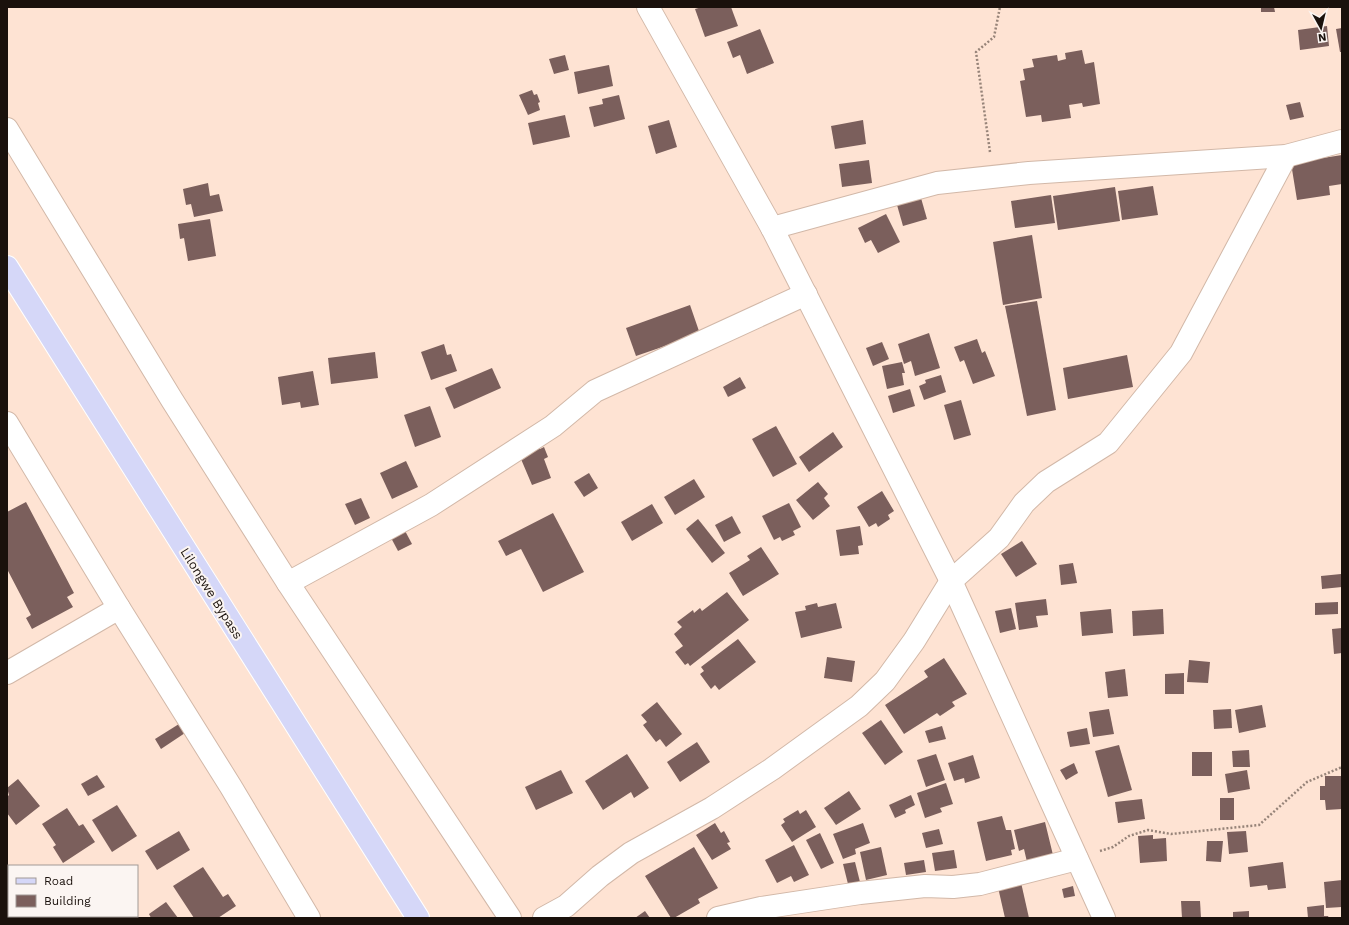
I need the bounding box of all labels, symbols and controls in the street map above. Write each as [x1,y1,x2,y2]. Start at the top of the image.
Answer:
north arrow [1301,8,1341,48]
text: N [1317,30,1327,44]
street label: Lilongwe Bypass [177,545,246,642]
legend [8,865,138,917]
text: Road [44,874,73,888]
text: Building [44,894,91,908]

